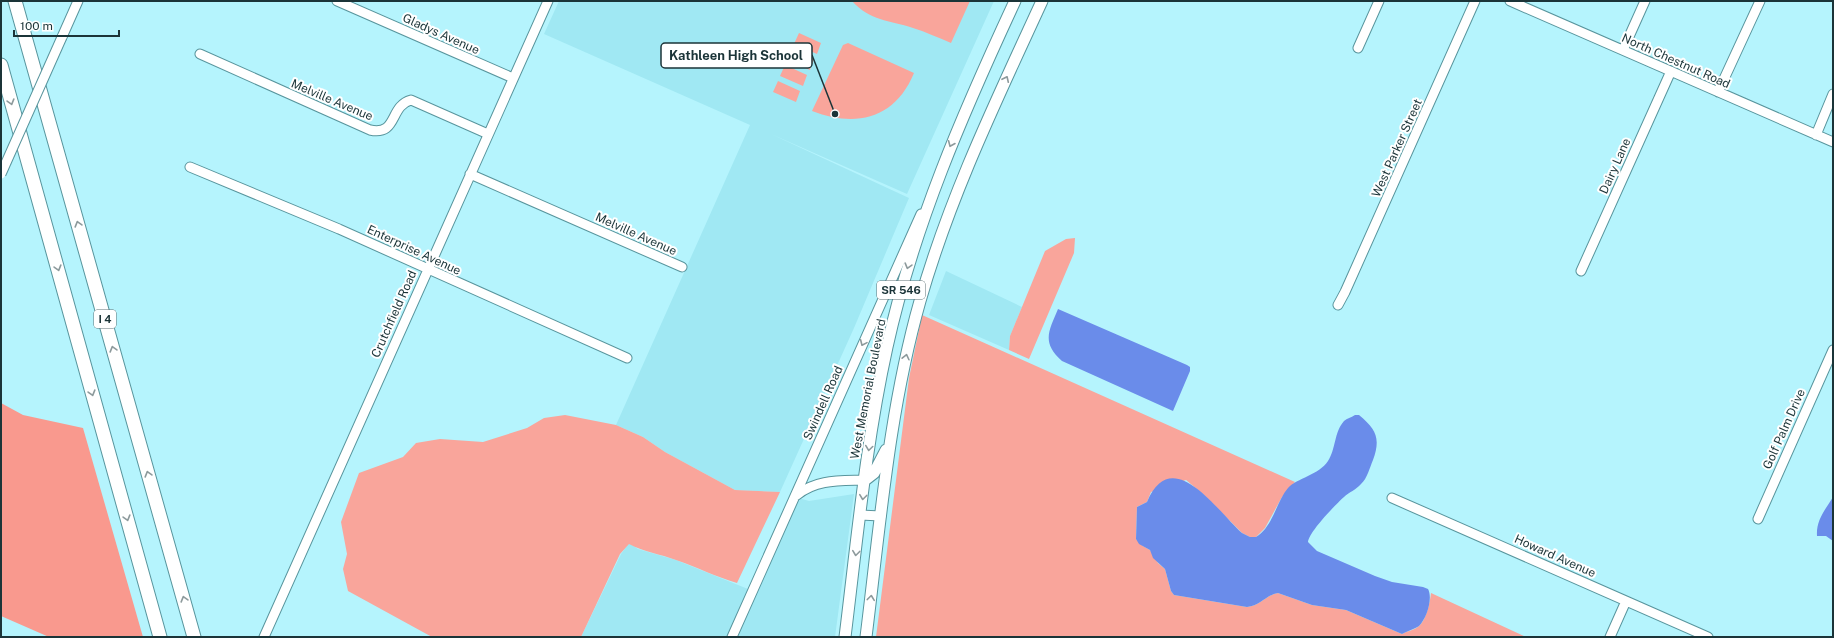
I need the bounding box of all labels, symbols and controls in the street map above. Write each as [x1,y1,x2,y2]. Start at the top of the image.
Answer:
street label: Gladys Avenue [400,11,482,57]
scale bar [14,12,119,38]
text: 100 m [20,19,53,33]
street label: North Chestnut Road [1620,31,1732,91]
callout: Kathleen High School [661,43,812,68]
text: Kathleen High School [669,48,803,63]
street label: Melville Avenue [289,76,375,124]
one-way arrow [1001,76,1009,84]
street label: West Parker Street [1369,96,1425,199]
one-way arrow [7,99,15,105]
street label: Dairy Lane [1597,136,1634,196]
one-way arrow [948,139,956,147]
street label: Melville Avenue [593,210,679,258]
one-way arrow [74,221,83,228]
street label: Enterprise Avenue [365,222,463,278]
one-way arrow [904,263,913,270]
one-way arrow [53,265,61,271]
street label: Crutchfield Road [369,268,419,360]
road number: SR 546 [877,281,925,299]
road number: I 4 [94,310,116,328]
street label: West Memorial Boulevard [848,318,888,460]
one-way arrow [859,339,867,346]
one-way arrow [109,346,118,353]
one-way arrow [902,353,910,360]
street label: Swindell Road [800,364,846,442]
street label: Golf Palm Drive [1760,387,1808,471]
one-way arrow [88,390,96,396]
one-way arrow [865,445,874,451]
one-way arrow [144,471,153,478]
one-way arrow [859,494,868,500]
one-way arrow [122,515,131,522]
street label: Howard Avenue [1512,532,1598,580]
one-way arrow [852,550,861,556]
one-way arrow [866,595,875,601]
one-way arrow [180,596,189,603]

